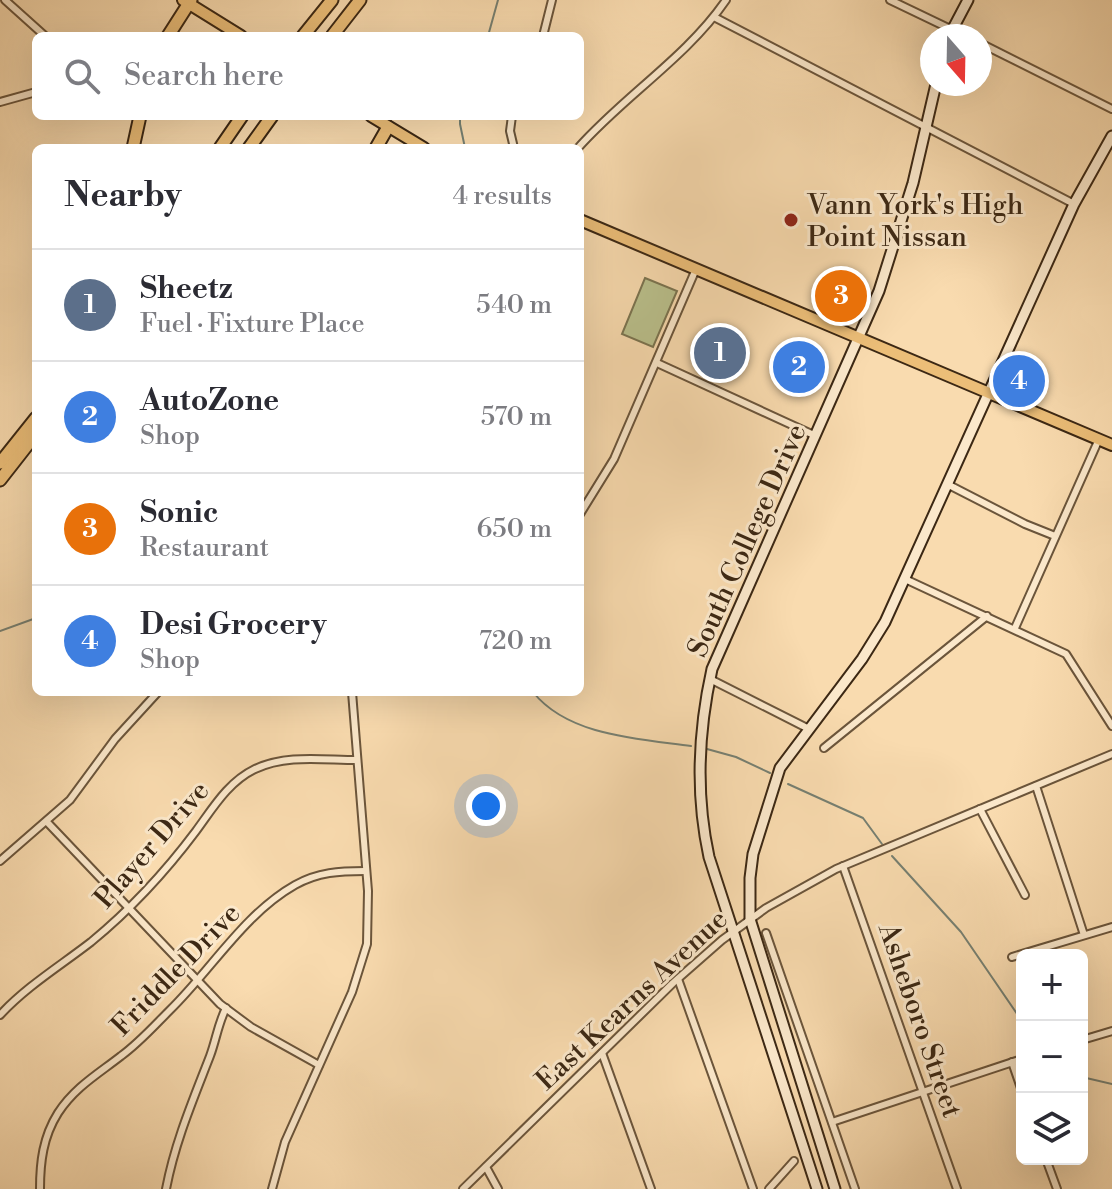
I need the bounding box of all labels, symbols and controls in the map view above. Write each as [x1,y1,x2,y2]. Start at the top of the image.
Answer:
north arrow [920,24,992,96]
search box [32,32,584,120]
icon: search [60,54,104,98]
text: Search here [124,57,284,95]
text: Nearby [64,175,182,217]
text: 4 results [453,180,552,212]
place label: Vann York's High Point Nissan [806,188,1024,255]
marker: Vann York's High Point Nissan [782,211,800,229]
pin: 3 [815,266,867,326]
text: Sheetz [140,270,233,308]
text: 1 [84,289,96,321]
text: 540 m [476,289,552,321]
text: Fuel · Fixture Place [140,308,365,340]
pin: 1 [694,323,746,383]
pin: 2 [773,337,825,397]
pin: 4 [993,351,1045,411]
text: AutoZone [140,382,279,420]
text: 2 [82,401,98,433]
text: 570 m [481,401,552,433]
street label: South College Drive [680,419,815,663]
text: Shop [140,420,200,452]
text: Sonic [140,494,218,532]
text: 3 [82,513,98,545]
text: 650 m [477,513,552,545]
text: Restaurant [140,532,269,564]
text: Desi Grocery [140,606,326,644]
text: 4 [81,625,99,657]
text: 720 m [479,625,552,657]
text: Shop [140,644,200,676]
street label: Player Drive [87,774,217,916]
your location [466,786,506,826]
street label: Friddle Drive [104,896,248,1044]
street label: East Kearns Avenue [529,902,735,1098]
street label: Asheboro Street [870,918,969,1122]
map controls [1016,949,1088,1165]
button: + [1016,949,1088,1021]
button: − [1016,1021,1088,1093]
button: layers [1016,1093,1088,1165]

